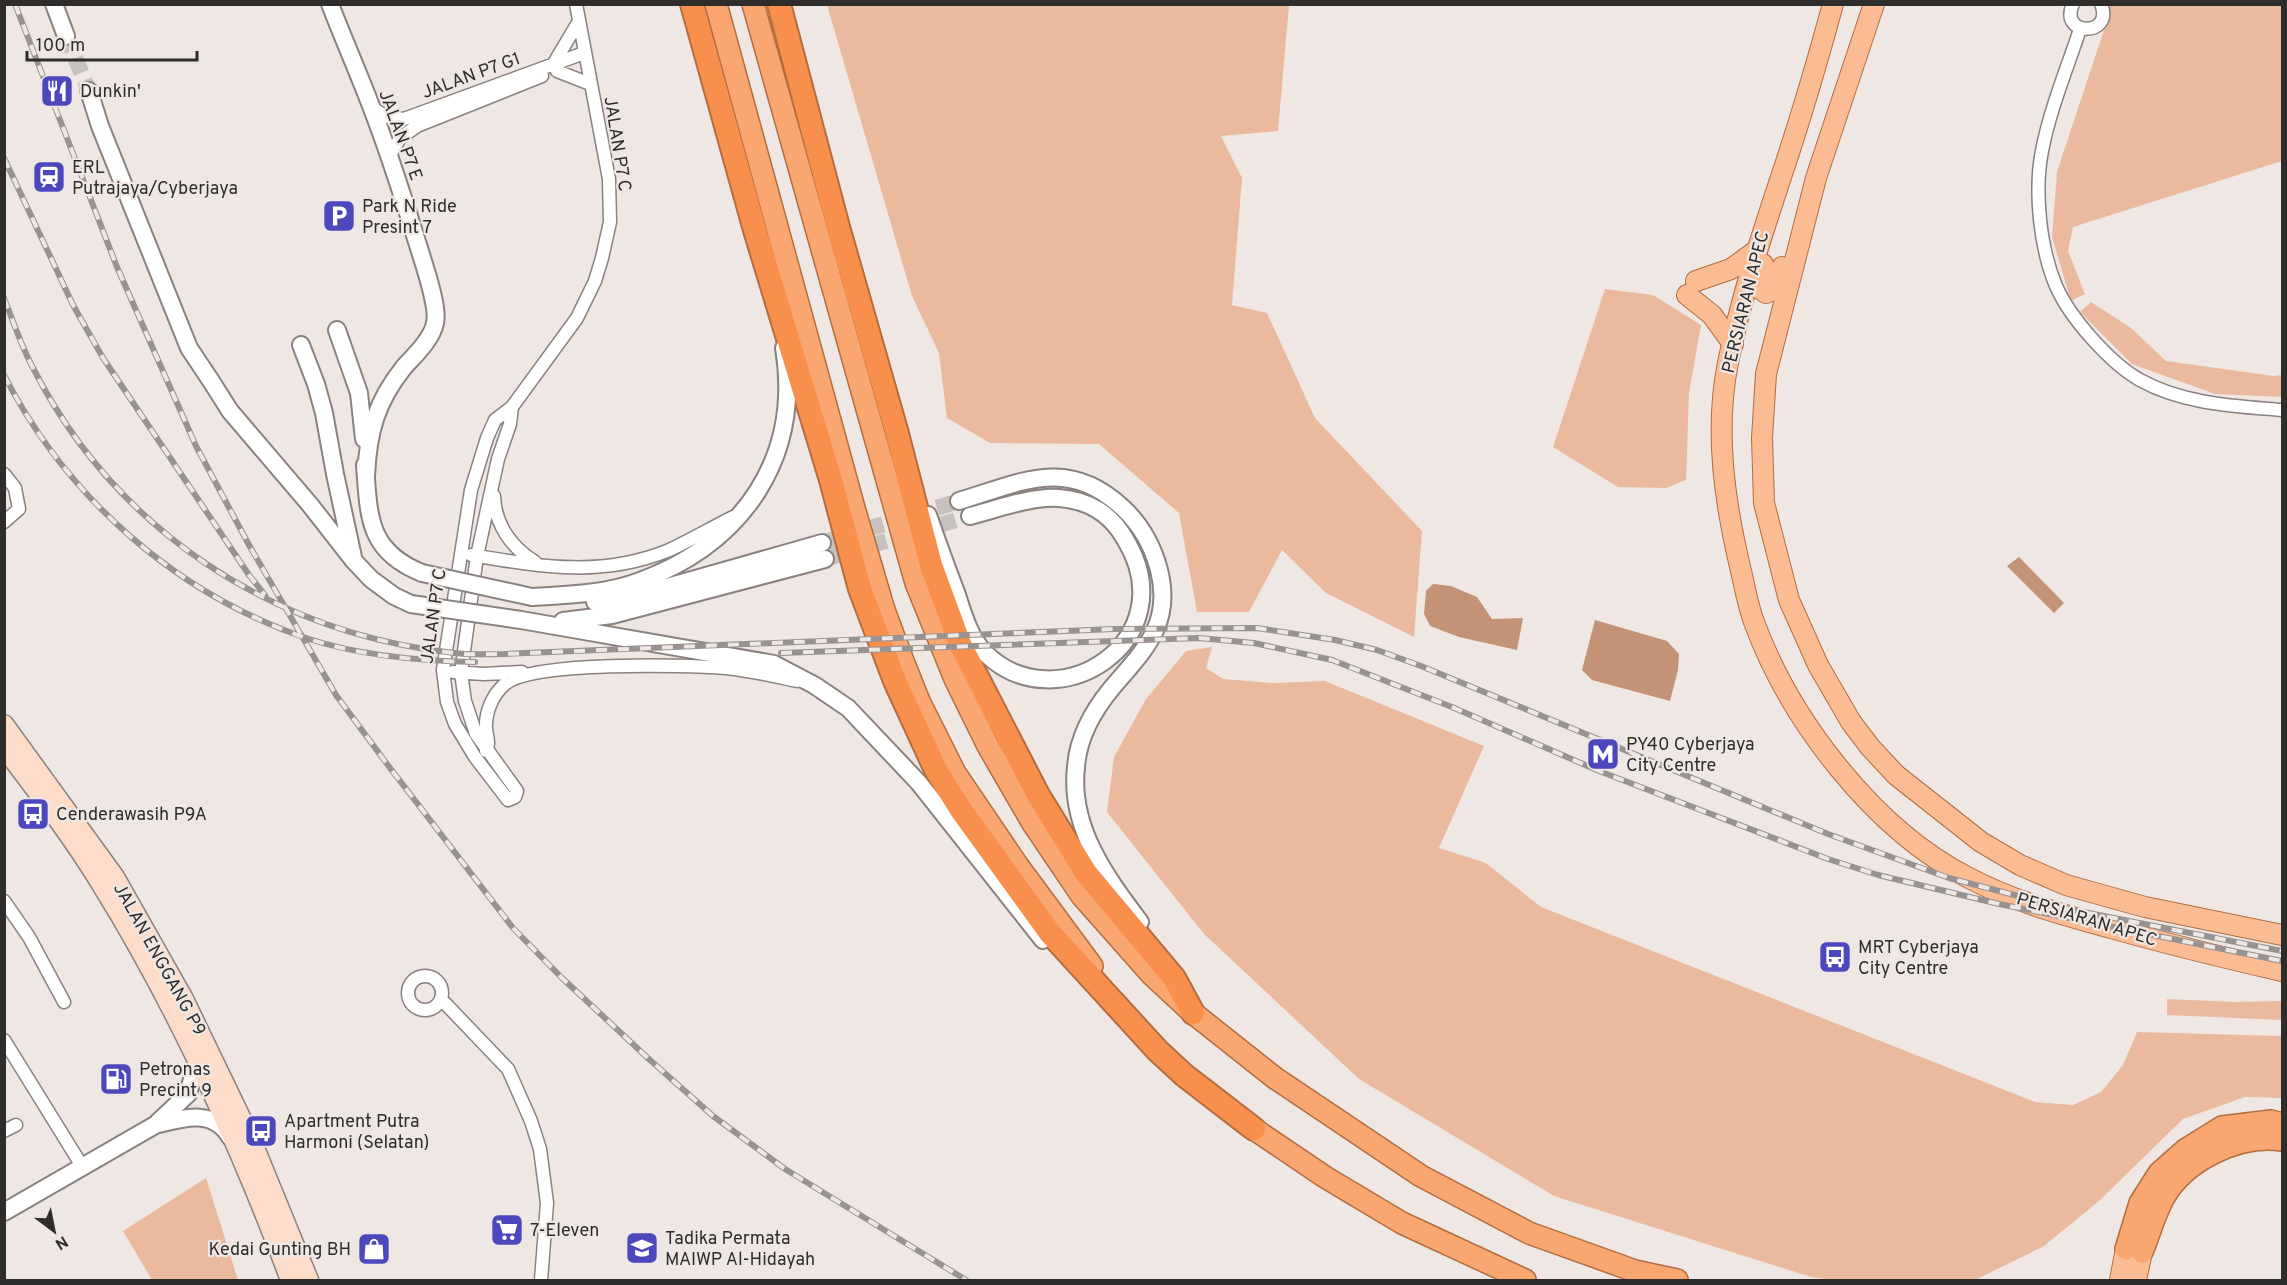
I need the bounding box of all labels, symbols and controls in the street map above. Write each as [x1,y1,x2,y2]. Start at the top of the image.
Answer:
scale bar [27,24,196,62]
text: 100 m [36,35,85,58]
street label: JALAN P7 G1 [419,48,524,105]
restaurant icon: Dunkin' [39,73,75,109]
place label: Dunkin' [80,81,141,104]
street label: JALAN P7 E [373,87,427,184]
street label: JALAN P7 C [598,95,635,193]
place label: ERL Putrajaya/Cyberjaya [72,157,238,201]
station icon: ERL Putrajaya/Cyberjaya [31,159,67,195]
place label: Park N Ride Presint 7 [362,196,457,240]
parking icon: Park N Ride Presint 7 [321,198,357,234]
street label: PERSIARAN APEC [1718,229,1775,376]
street label: JALAN P7 C [416,567,453,665]
place label: PY40 Cyberjaya City Centre [1626,734,1755,778]
metro station icon: PY40 Cyberjaya City Centre [1585,736,1621,772]
bus stop icon: Cenderawasih P9A [15,796,51,832]
place label: Cenderawasih P9A [56,804,207,827]
street label: JALAN ENGGANG P9 [107,879,210,1040]
street label: PERSIARAN APEC [2014,888,2160,953]
place label: MRT Cyberjaya City Centre [1858,937,1979,981]
bus stop icon: MRT Cyberjaya City Centre [1817,939,1853,975]
place label: Petronas Precint 9 [139,1059,212,1103]
fuel station icon: Petronas Precint 9 [98,1061,134,1097]
place label: Apartment Putra Harmoni (Selatan) [284,1111,429,1155]
bus stop icon: Apartment Putra Harmoni (Selatan) [243,1113,279,1149]
north arrow [24,1201,84,1261]
supermarket icon: 7-Eleven [489,1212,525,1248]
place label: 7-Eleven [530,1220,599,1243]
place label: Tadika Permata MAIWP Al-Hidayah [665,1228,815,1272]
text: N [51,1230,71,1254]
school or university icon: Tadika Permata MAIWP Al-Hidayah [624,1230,660,1266]
shop icon: Kedai Gunting BH [356,1231,392,1267]
place label: Kedai Gunting BH [209,1239,351,1262]

